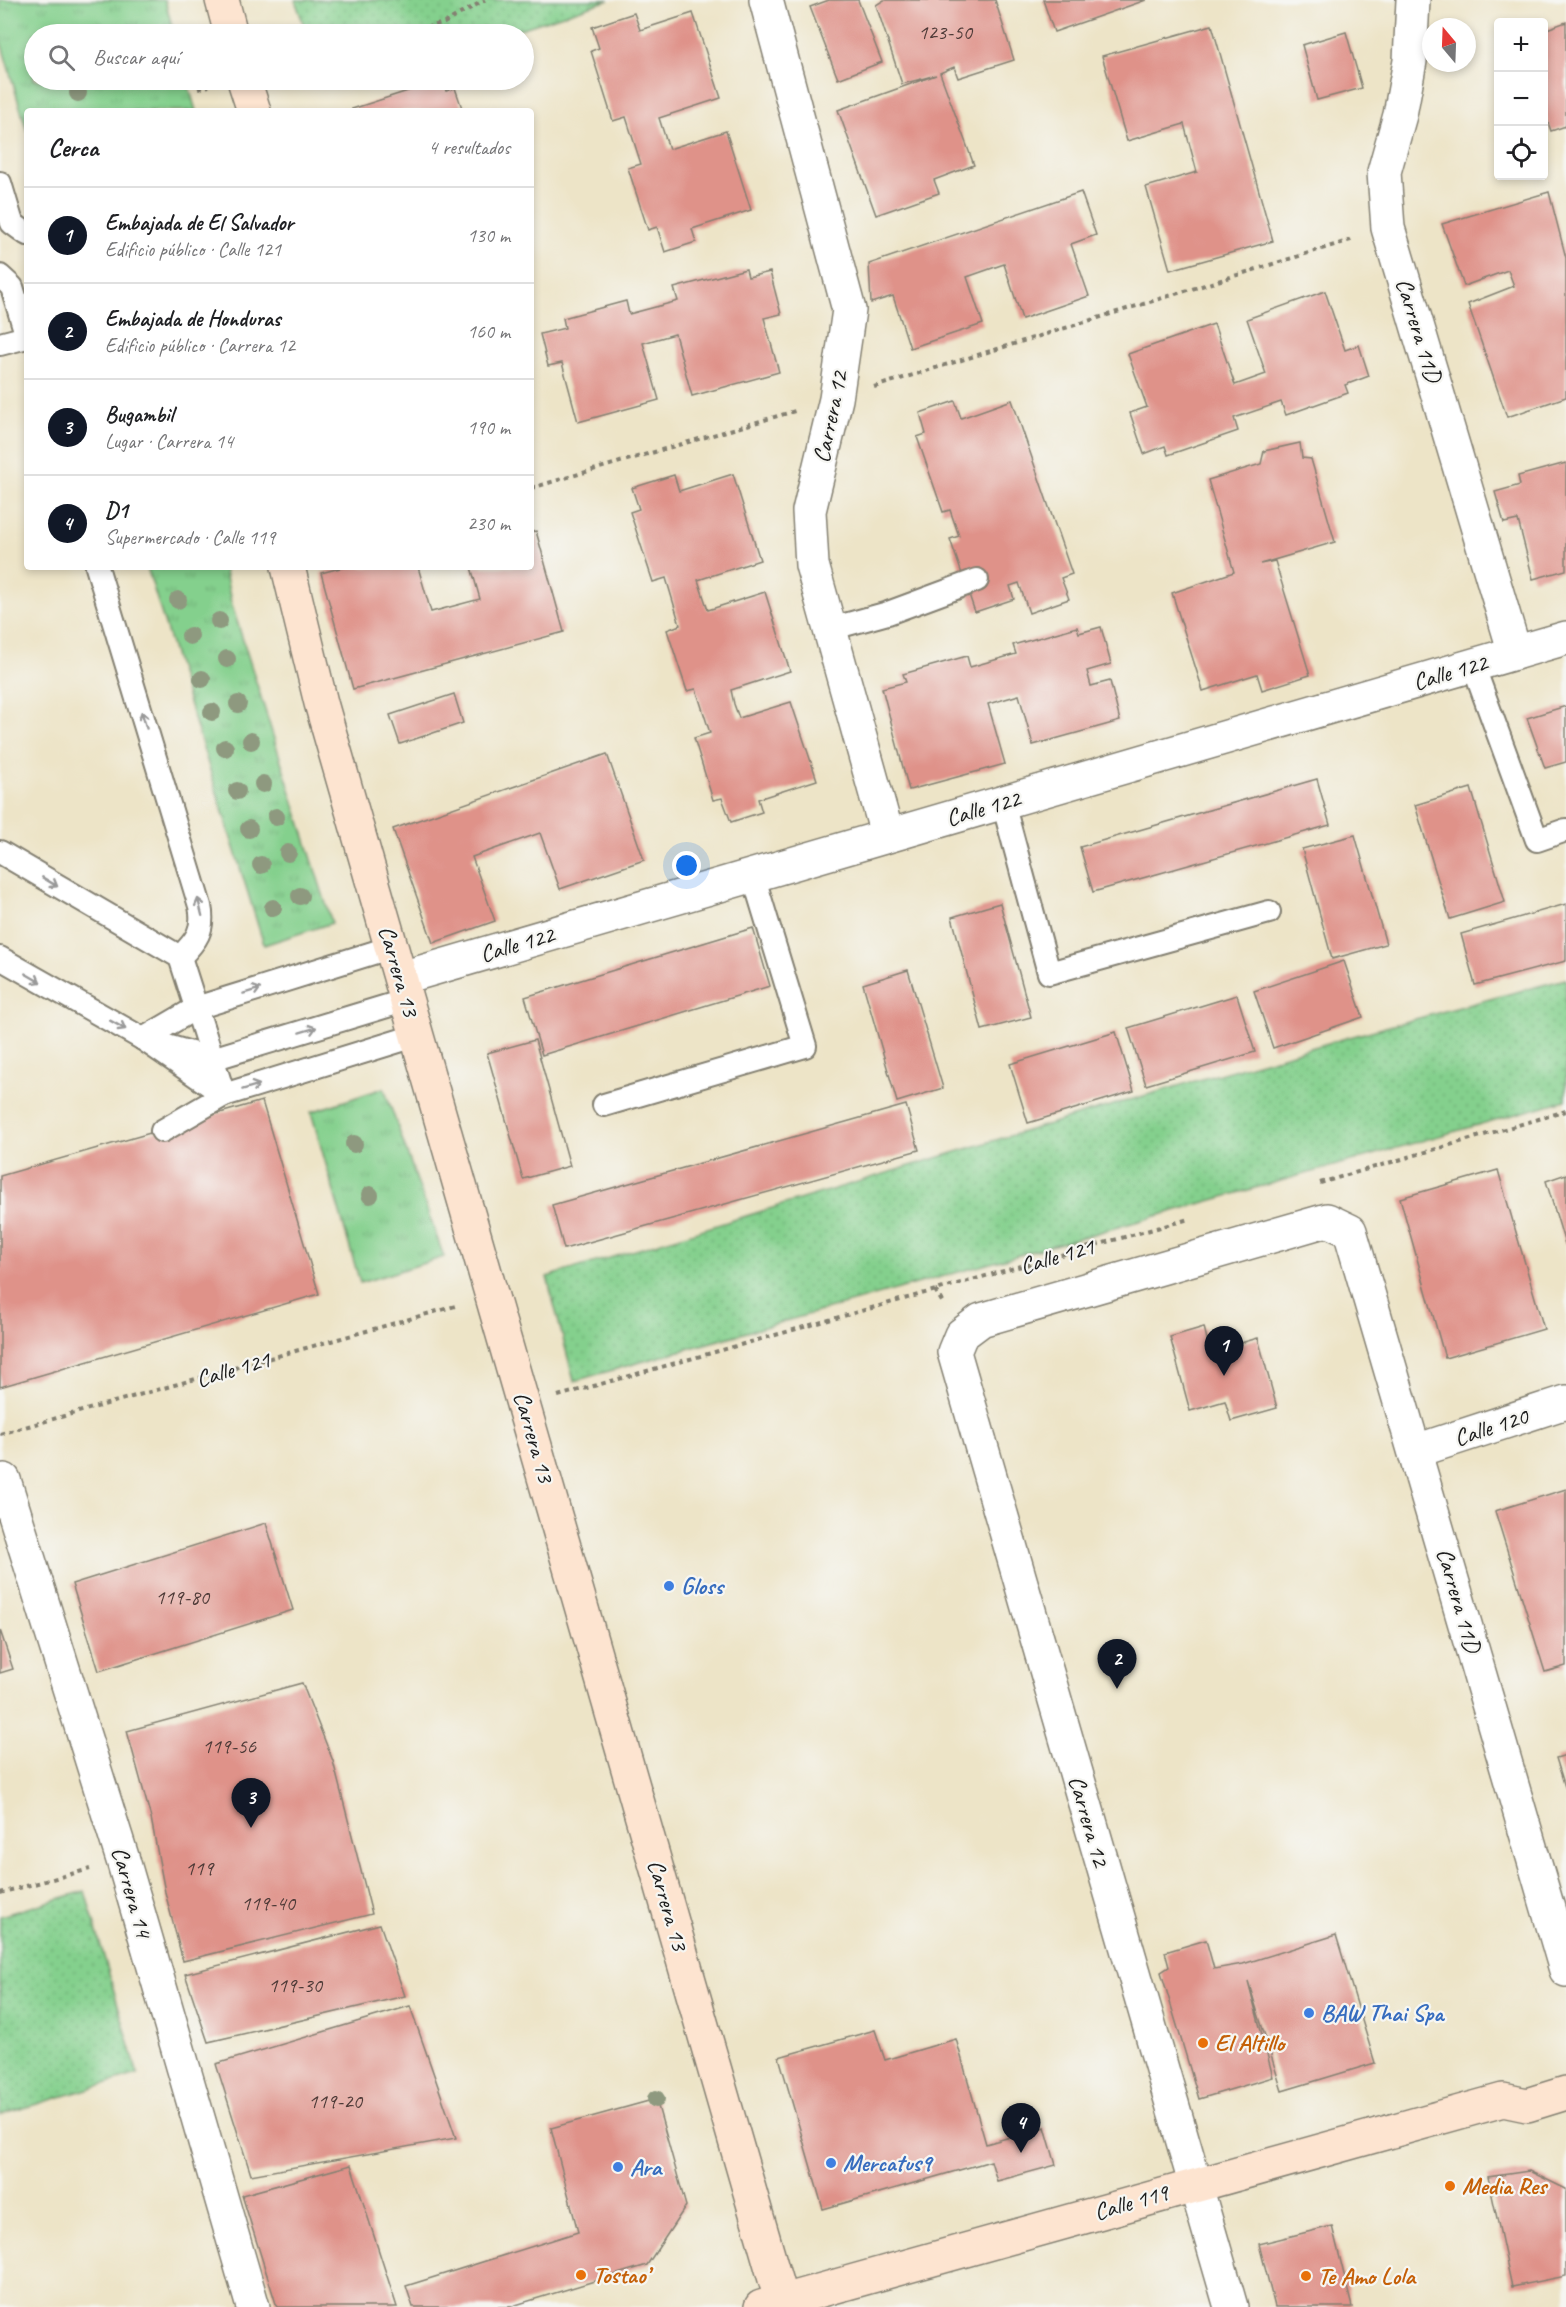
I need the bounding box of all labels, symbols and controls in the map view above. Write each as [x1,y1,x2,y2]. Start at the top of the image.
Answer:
north arrow [1422,18,1476,72]
map controls [1494,18,1548,180]
button: + [1494,18,1548,72]
house number: 123-50 [918,19,974,45]
search box [24,24,534,90]
icon: search [45,41,78,74]
text: Buscar aquí [93,43,179,71]
button: − [1494,72,1548,126]
button: locate [1494,126,1548,180]
text: Cerca [48,131,98,164]
text: 4 resultados [428,135,510,160]
text: Embajada de El Salvador [105,209,294,237]
text: 1 [63,223,72,248]
text: 130 m [467,223,510,248]
text: Edificio público · Calle 121 [105,237,281,262]
street label: Carrera 11D [1389,275,1450,387]
text: Embajada de Honduras [105,305,281,333]
text: 2 [63,319,72,344]
text: 160 m [467,319,510,344]
text: Edificio público · Carrera 12 [105,333,295,358]
street label: Carrera 12 [806,366,855,466]
text: Bugambil [105,401,173,429]
text: 3 [63,415,72,440]
text: 190 m [467,415,510,440]
text: Lugar · Carrera 14 [105,429,233,454]
text: D1 [105,497,128,525]
text: 4 [63,511,72,536]
text: 230 m [467,511,510,536]
text: Supermercado · Calle 119 [105,525,275,550]
street label: Calle 122 [1409,647,1493,697]
one-way arrow [138,711,149,730]
street label: Calle 122 [942,783,1026,833]
your location [672,851,701,880]
one-way arrow [41,877,58,889]
one-way arrow [193,898,205,917]
street label: Calle 122 [476,919,560,969]
street label: Carrera 13 [372,922,427,1022]
one-way arrow [24,972,41,984]
one-way arrow [242,985,261,996]
one-way arrow [109,1019,126,1031]
one-way arrow [299,1024,318,1035]
one-way arrow [241,1081,260,1092]
street label: Calle 121 [1016,1231,1099,1281]
pin: 1 [1204,1326,1244,1376]
street label: Calle 121 [192,1344,275,1394]
street label: Carrera 13 [507,1388,562,1488]
street label: Calle 120 [1450,1400,1534,1453]
street label: Carrera 11D [1430,1545,1489,1657]
place label: Gloss [681,1571,725,1601]
marker: Gloss [662,1579,676,1593]
house number: 119-80 [155,1584,211,1610]
pin: 2 [1098,1640,1136,1689]
house number: 119-56 [202,1733,257,1759]
street label: Carrera 12 [1062,1772,1117,1872]
pin: 3 [232,1778,270,1828]
street label: Carrera 14 [105,1843,160,1943]
house number: 119 [185,1855,215,1881]
street label: Carrera 13 [641,1856,696,1956]
house number: 119-40 [241,1890,297,1916]
house number: 119-30 [268,1972,324,1998]
place label: BAW Thai Spa [1321,1998,1445,2028]
marker: BAW Thai Spa [1302,2006,1316,2020]
place label: El Altillo [1215,2028,1287,2058]
marker: El Altillo [1196,2036,1210,2050]
house number: 119-20 [308,2088,364,2114]
pin: 4 [1002,2104,1040,2153]
place label: Mercatus9 [843,2148,934,2178]
place label: Ara [630,2152,664,2182]
marker: Mercatus9 [824,2156,838,2170]
marker: Ara [611,2160,625,2174]
place label: Media Res [1462,2171,1549,2201]
street label: Calle 119 [1090,2177,1174,2227]
marker: Media Res [1443,2179,1457,2193]
place label: Tostao’ [593,2260,653,2290]
place label: Te Amo Lola [1318,2261,1417,2291]
marker: Tostao’ [574,2268,588,2282]
marker: Te Amo Lola [1299,2269,1313,2283]

